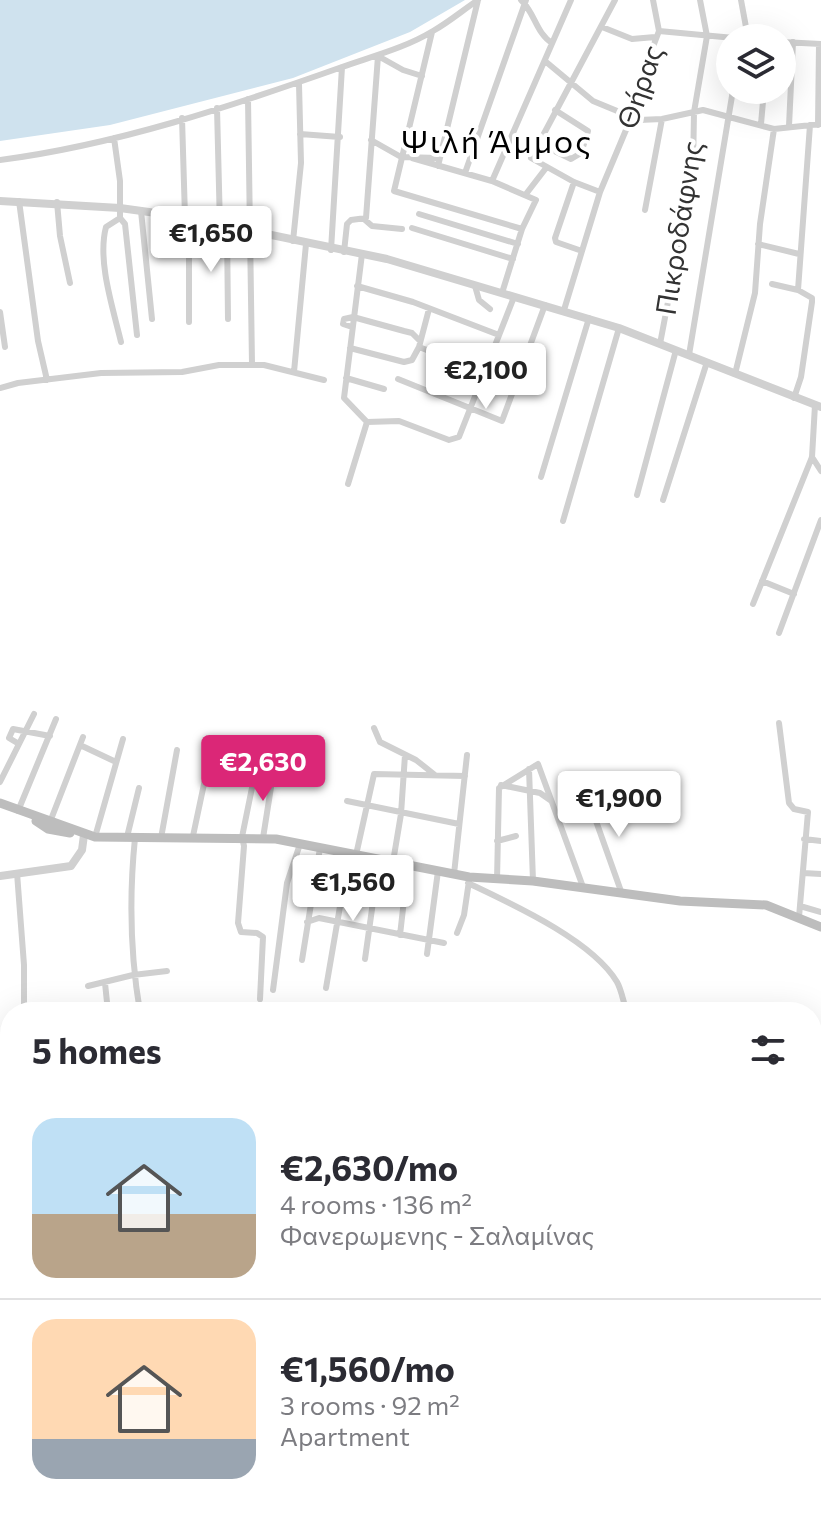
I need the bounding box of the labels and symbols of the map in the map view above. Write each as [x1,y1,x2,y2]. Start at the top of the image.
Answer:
street label: Θήρας [609,40,669,133]
district label: Ψιλή Άμμος [401,120,593,160]
street label: Πικροδάφνης [647,138,709,317]
pin: €1,650 [146,206,276,274]
pin: €2,100 [421,343,551,411]
pin: €2,630 [198,735,328,803]
pin: €1,900 [554,771,684,839]
pin: €1,560 [288,855,418,923]

